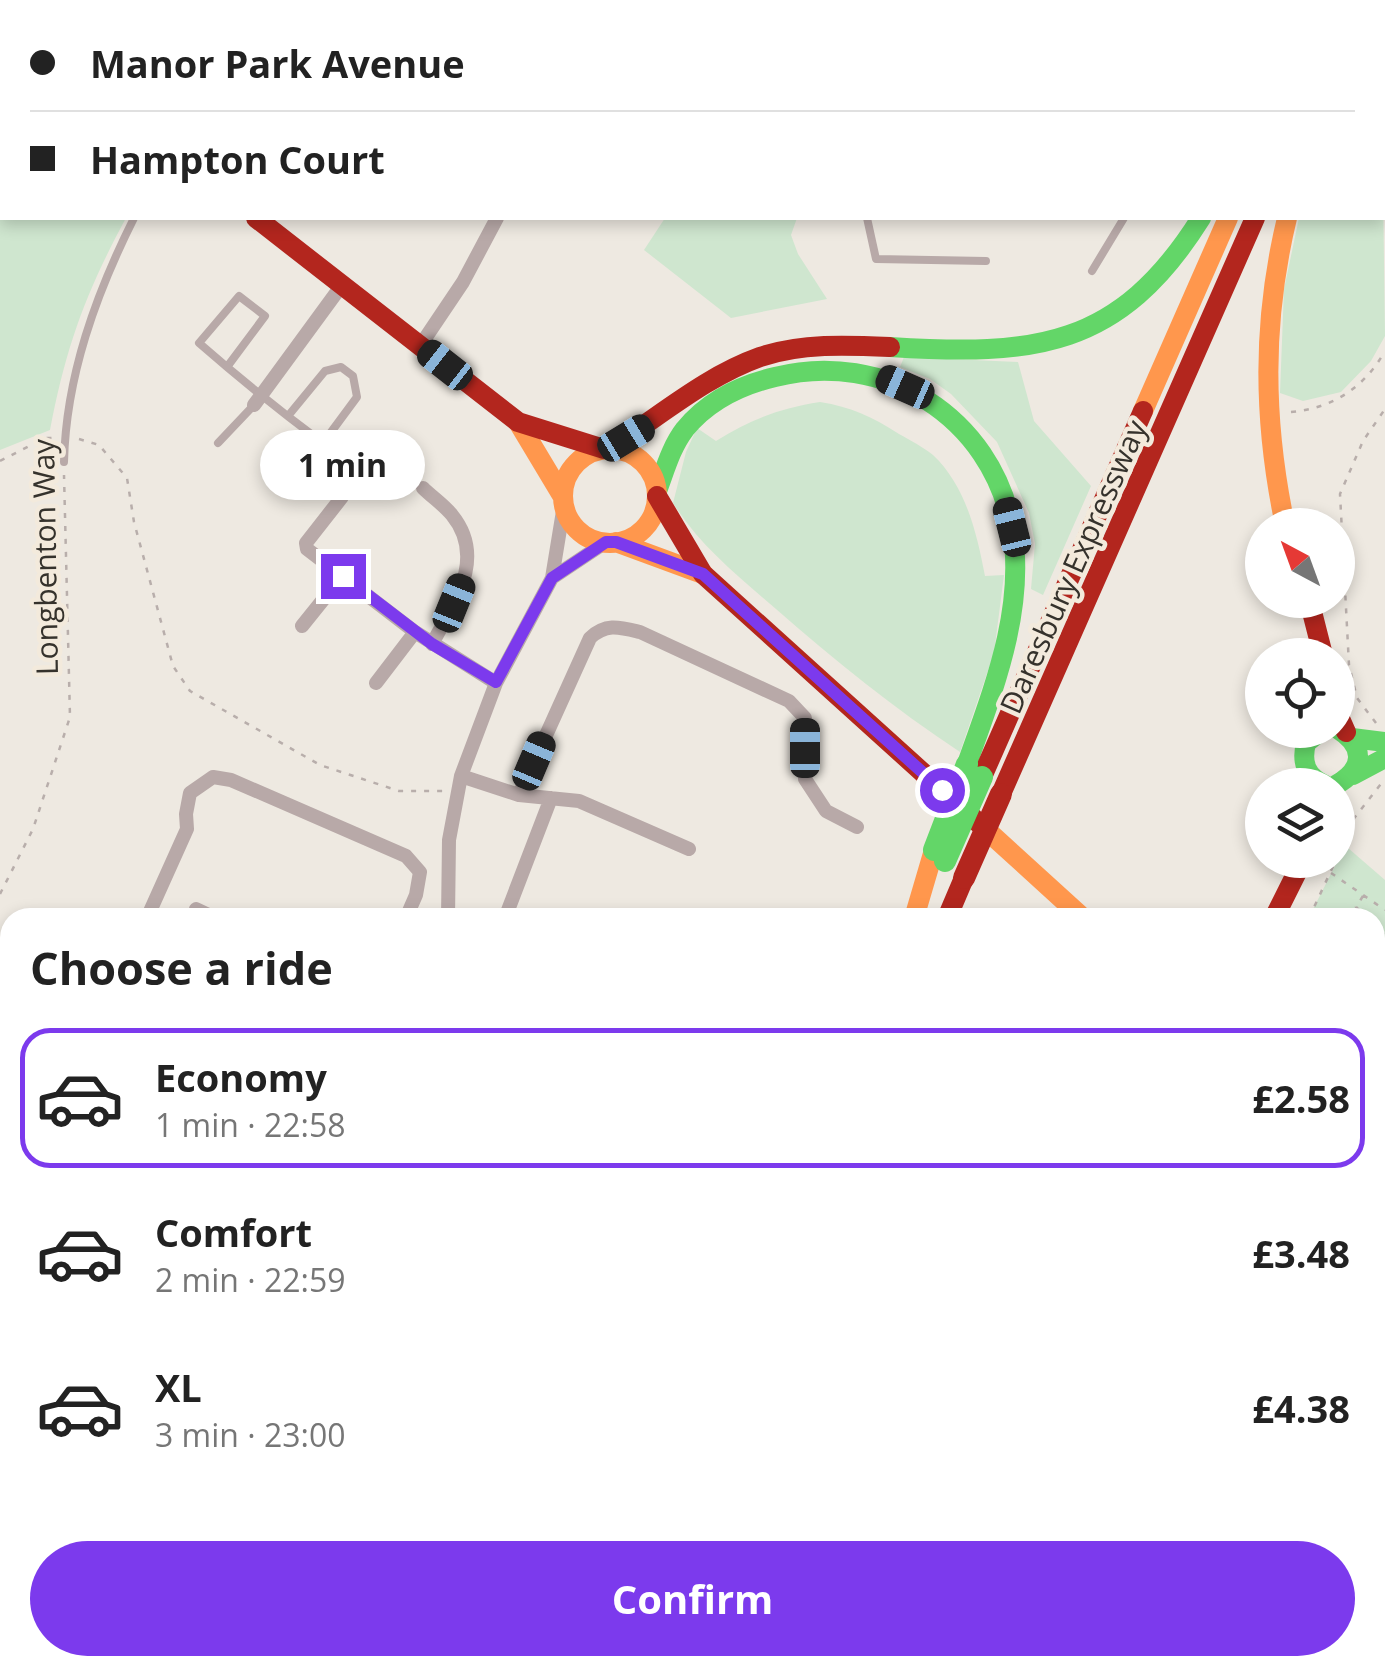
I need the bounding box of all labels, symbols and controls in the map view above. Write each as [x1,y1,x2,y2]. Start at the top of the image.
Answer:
text: Manor Park Avenue [90,37,465,89]
text: Hampton Court [90,133,385,185]
car [412,335,478,395]
car [871,361,939,413]
car [593,410,659,466]
street label: Daresbury Expressway [989,412,1156,720]
callout: 1 min [260,431,426,501]
street label: Longbenton Way [22,438,67,676]
text: 1 min [298,443,387,486]
car [990,494,1034,560]
north arrow [1245,508,1355,618]
map controls [1245,508,1355,878]
route end [321,554,366,599]
car [429,570,479,636]
button: locate [1245,638,1355,748]
car [790,718,820,778]
car [508,728,560,794]
route start [920,768,965,813]
button: layers [1245,768,1355,878]
text: Choose a ride [30,937,333,998]
text: Economy [155,1051,327,1103]
icon: car [35,1053,125,1143]
text: £2.58 [1252,1072,1350,1124]
text: 1 min · 22:58 [155,1103,346,1146]
text: Comfort [155,1206,312,1258]
icon: car [35,1208,125,1298]
text: £3.48 [1252,1227,1350,1279]
text: 2 min · 22:59 [155,1258,346,1301]
text: XL [155,1361,202,1413]
icon: car [35,1363,125,1453]
text: £4.38 [1252,1382,1350,1434]
text: 3 min · 23:00 [155,1413,346,1456]
button: Confirm [30,1541,1355,1656]

